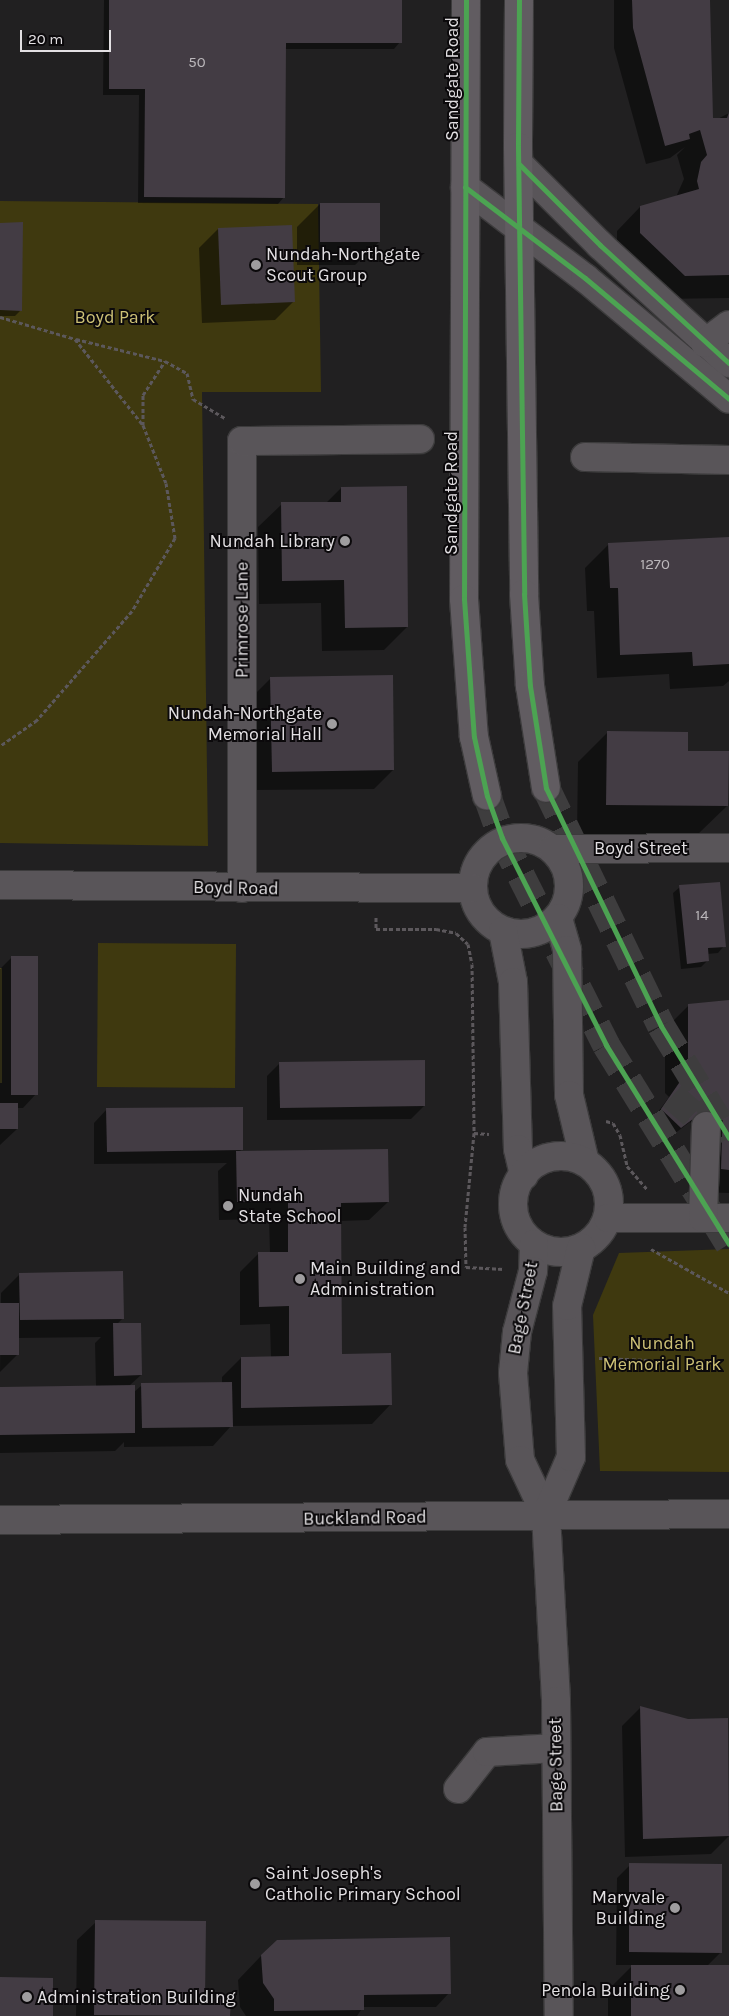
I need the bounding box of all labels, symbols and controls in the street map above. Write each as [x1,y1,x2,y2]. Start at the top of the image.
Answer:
street label: Sandgate Road [441,17,463,141]
scale bar [22,20,114,52]
text: 20 m [28,30,63,48]
house number: 50 [188,54,206,72]
place label: Nundah-Northgate Scout Group [266,244,420,286]
marker: Nundah-Northgate Scout Group [250,259,262,271]
park label: Boyd Park [75,306,155,328]
street label: Sandgate Road [440,431,462,555]
place label: Nundah Library [209,530,335,552]
marker: Nundah Library [339,535,351,547]
house number: 1270 [640,556,670,574]
street label: Primrose Lane [231,562,253,678]
place label: Nundah-Northgate Memorial Hall [168,703,322,746]
marker: Nundah-Northgate Memorial Hall [326,718,338,730]
street label: Boyd Street [594,837,688,859]
street label: Boyd Road [193,876,279,900]
house number: 14 [695,907,709,925]
place label: Nundah State School [238,1185,342,1228]
marker: Nundah State School [222,1200,234,1212]
place label: Main Building and Administration [310,1258,461,1300]
street label: Bage Street [503,1260,543,1356]
marker: Main Building and Administration [294,1273,306,1285]
park label: Nundah Memorial Park [603,1333,721,1376]
street label: Buckland Road [303,1506,427,1530]
street label: Bage Street [544,1718,568,1812]
place label: Saint Joseph's Catholic Primary School [265,1863,461,1906]
marker: Saint Joseph's Catholic Primary School [249,1878,261,1890]
place label: Maryvale Building [592,1887,665,1930]
marker: Maryvale Building [669,1902,681,1914]
place label: Penola Building [541,1979,670,2001]
marker: Penola Building [674,1984,686,1996]
place label: Administration Building [37,1986,236,2008]
marker: Administration Building [21,1991,33,2003]

